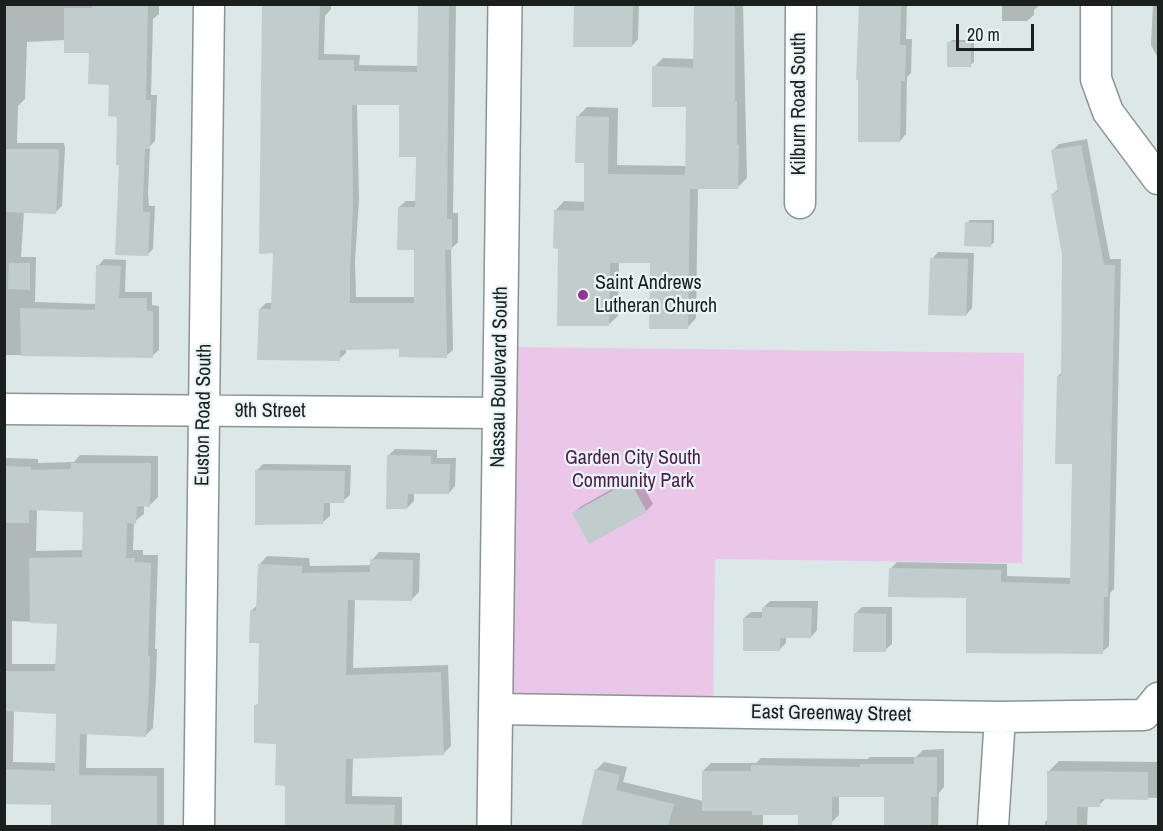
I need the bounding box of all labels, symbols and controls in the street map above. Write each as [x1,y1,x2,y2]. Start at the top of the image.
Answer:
scale bar [959,12,1037,50]
text: 20 m [967,22,1000,47]
street label: Kilburn Road South [788,32,812,176]
place label: Saint Andrews Lutheran Church [595,272,717,319]
street label: Nassau Boulevard South [486,286,514,468]
marker: Saint Andrews Lutheran Church [576,288,590,302]
street label: Euston Road South [191,344,217,486]
street label: 9th Street [234,400,306,424]
park label: Garden City South Community Park [565,447,701,494]
street label: East Greenway Street [751,701,911,727]

